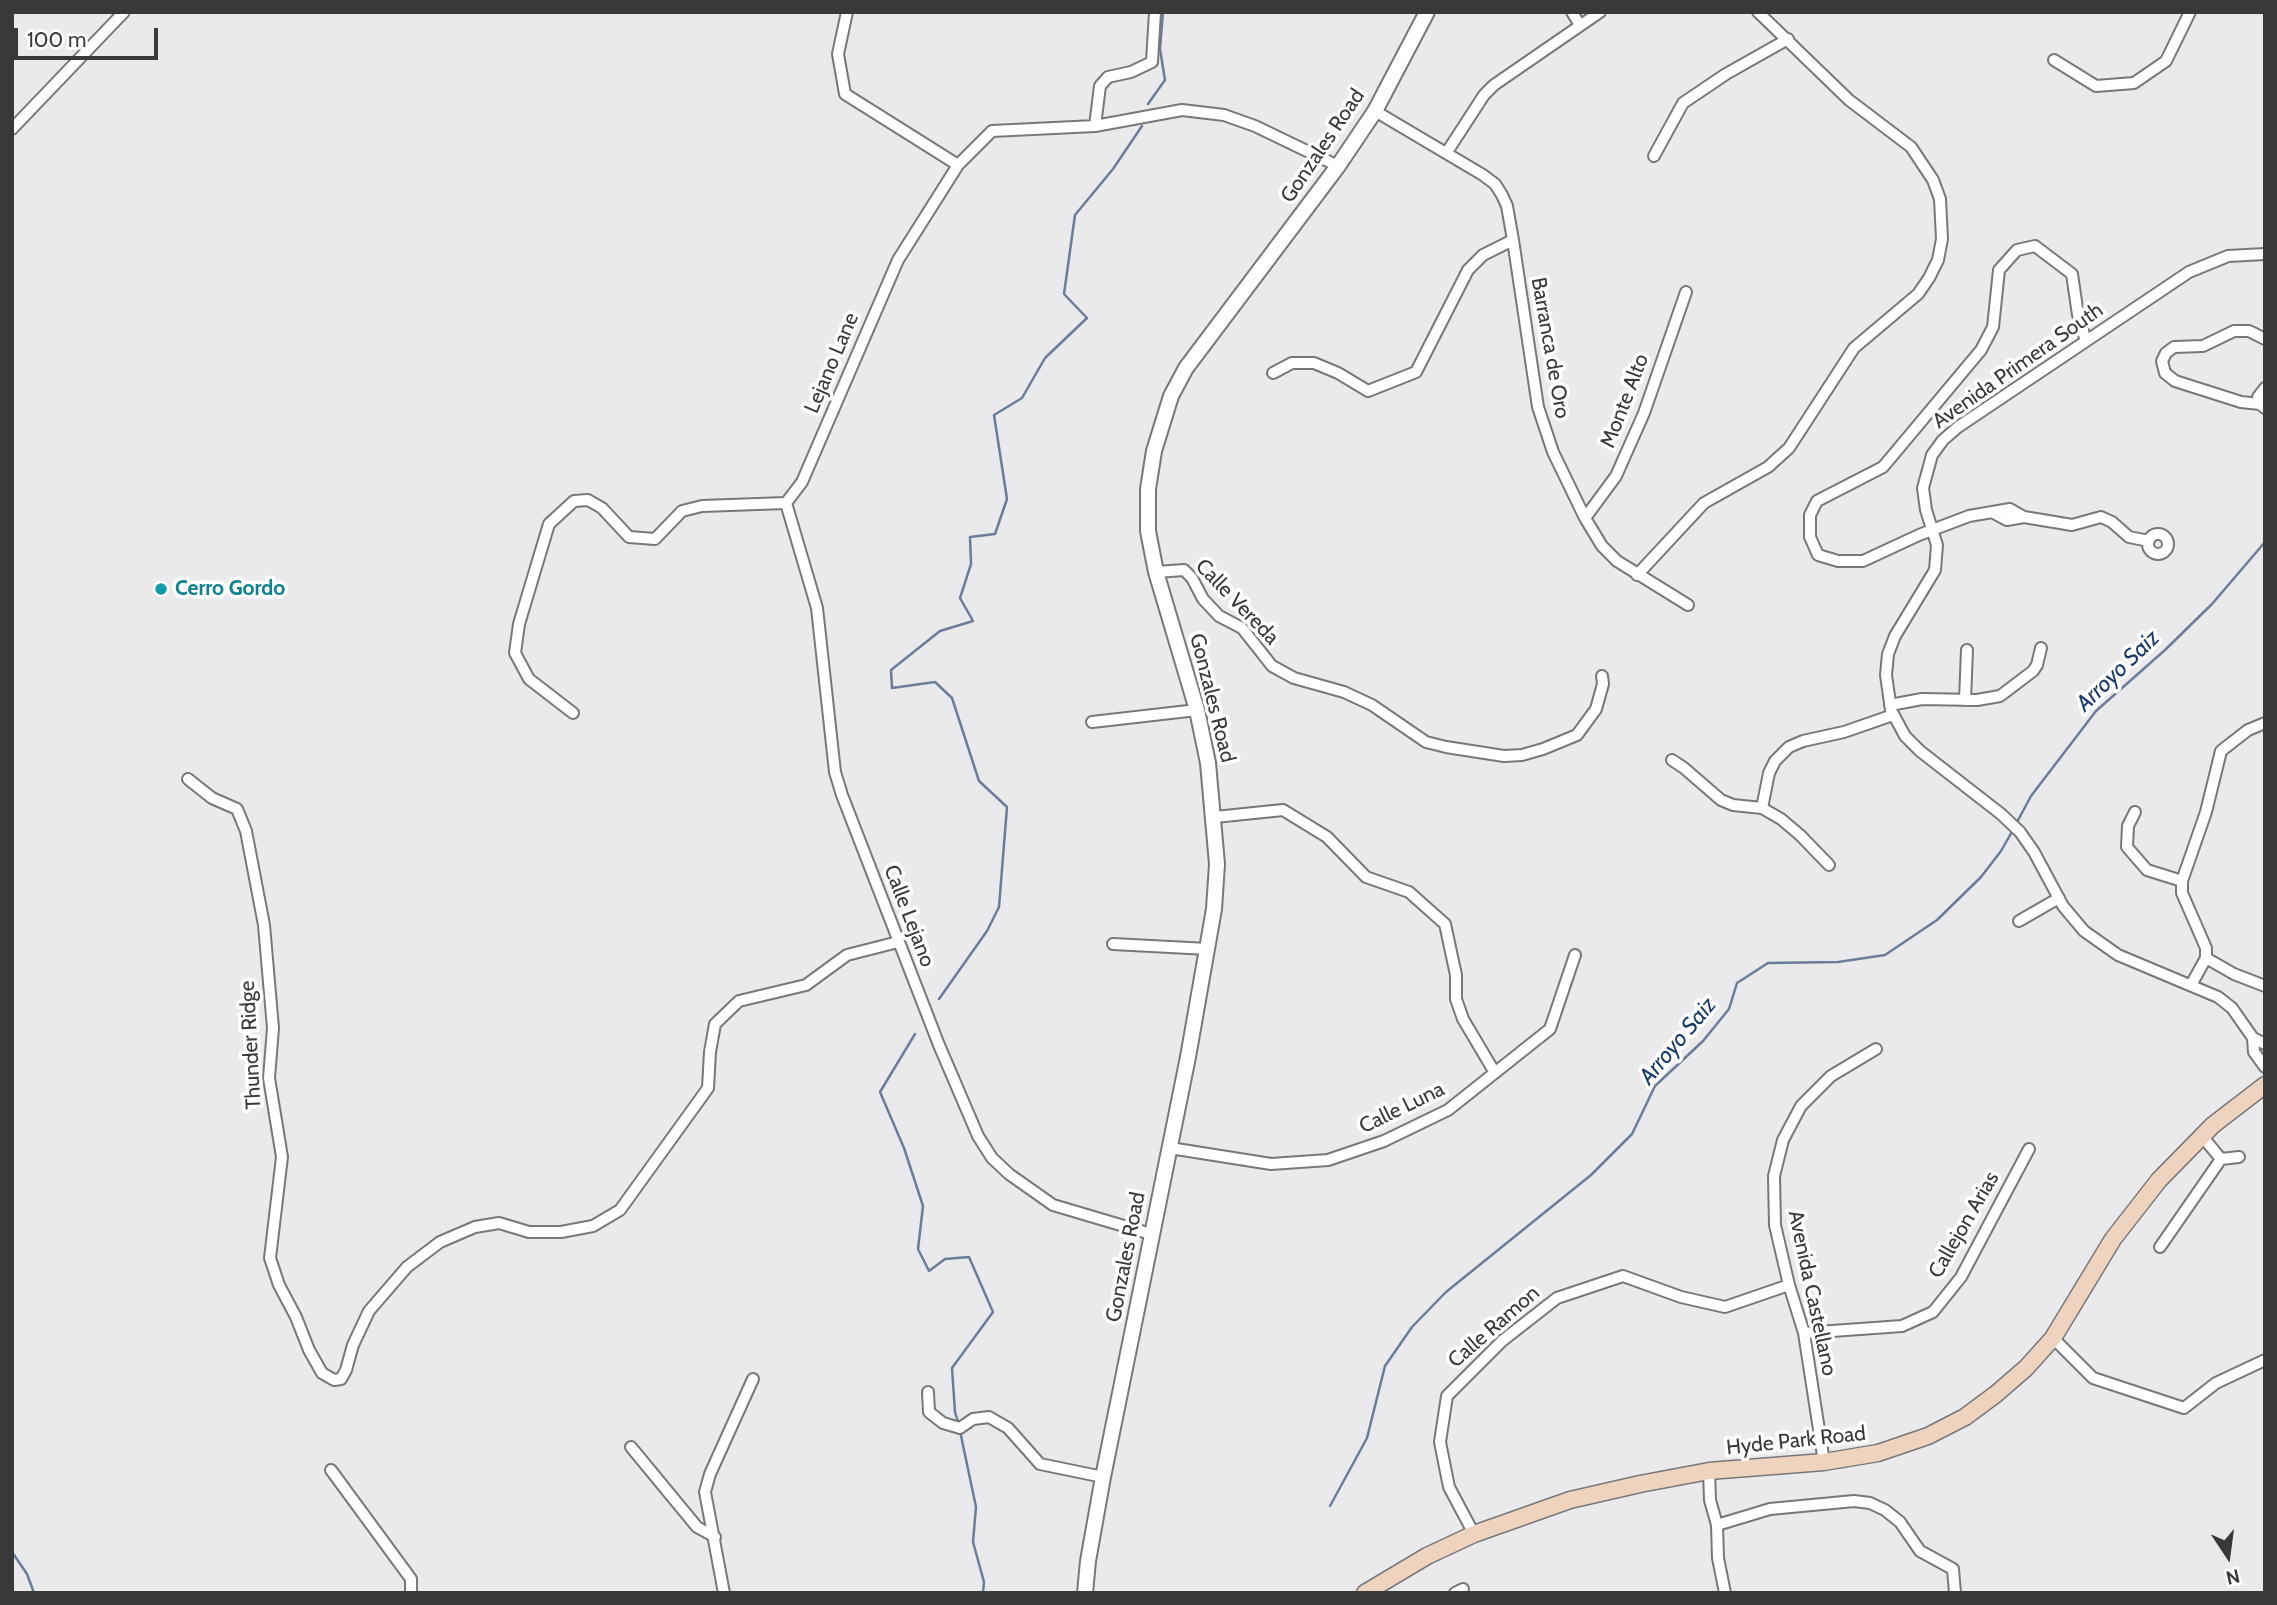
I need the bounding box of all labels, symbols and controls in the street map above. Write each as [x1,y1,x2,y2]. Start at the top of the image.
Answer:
scale bar [18,14,161,58]
text: 100 m [27,27,86,52]
street label: Gonzales Road [1276,84,1370,208]
street label: Barranca de Oro [1525,275,1575,421]
street label: Avenida Primera South [1928,298,2108,434]
street label: Lejano Lane [800,309,864,417]
street label: Monte Alto [1596,350,1654,452]
street label: Calle Vereda [1190,554,1284,650]
place label: Cerro Gordo [175,576,285,602]
marker: Cerro Gordo [153,581,169,597]
water label: Arroyo Saiz [2071,625,2165,717]
street label: Gonzales Road [1184,631,1240,765]
street label: Calle Lejano [878,861,940,971]
street label: Thunder Ridge [235,980,267,1110]
water label: Arroyo Saiz [1634,992,1722,1090]
street label: Calle Luna [1355,1077,1449,1139]
street label: Callejon Arias [1923,1167,2005,1283]
street label: Gonzales Road [1101,1190,1151,1324]
street label: Avenida Castellano [1782,1208,1842,1378]
street label: Calle Ramon [1443,1281,1545,1373]
street label: Hyde Park Road [1725,1421,1867,1461]
north arrow [2193,1521,2263,1591]
text: N [2224,1564,2242,1590]

